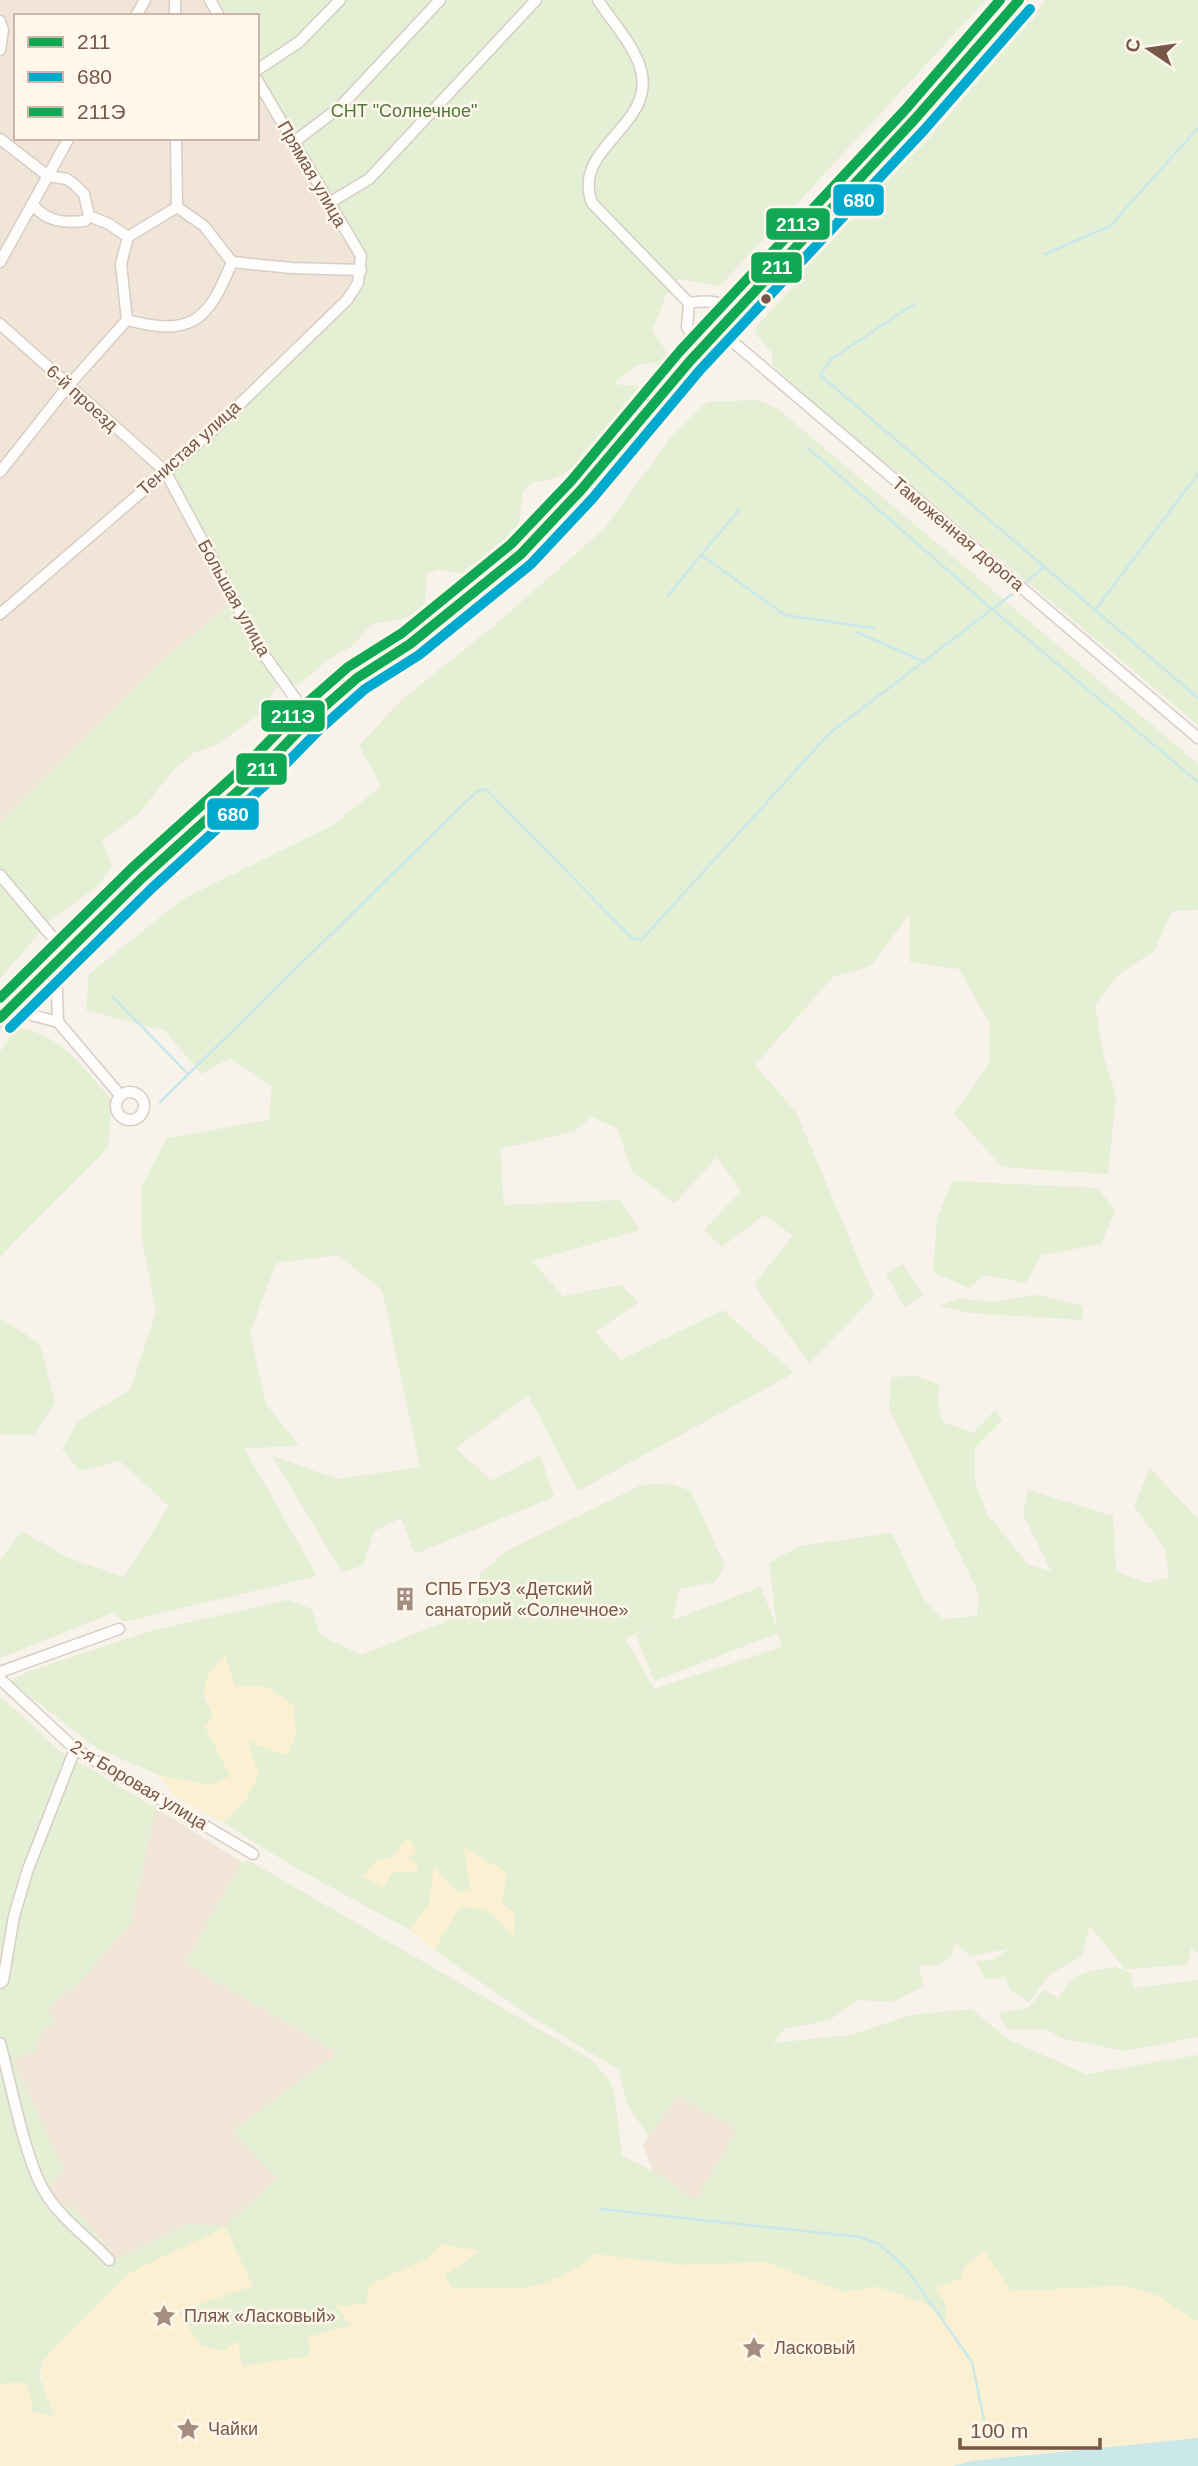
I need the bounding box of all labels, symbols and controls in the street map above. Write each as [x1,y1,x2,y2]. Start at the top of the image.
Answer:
legend [14,14,259,140]
north arrow [1114,14,1184,84]
text: 211 [77,30,110,53]
text: С [1121,36,1145,54]
text: 680 [77,65,112,88]
text: 211Э [77,100,126,123]
park label: СНТ "Солнечное" [331,101,477,121]
street label: Прямая улица [274,117,351,231]
line badge: 680 [832,183,885,217]
text: 680 [843,190,875,211]
line badge: 211Э [765,207,831,241]
text: 211Э [776,214,820,235]
line badge: 211 [750,251,803,284]
text: 211 [762,257,793,278]
unlabelled marker [759,292,773,306]
street label: 6-й проезд [42,361,122,435]
street label: Тенистая улица [134,396,245,499]
street label: Таможенная дорога [888,473,1029,596]
street label: Большая улица [194,536,275,661]
line badge: 211Э [260,699,326,733]
text: 211Э [271,706,315,727]
line badge: 211 [235,752,288,786]
text: 211 [247,759,278,780]
line badge: 680 [206,797,260,831]
text: 680 [217,804,249,825]
place label: СПБ ГБУЗ «Детский санаторий «Солнечное» [425,1579,629,1620]
building icon: СПБ ГБУЗ «Детский санаторий «Солнечное» [391,1585,419,1613]
street label: 2-я Боровая улица [67,1736,212,1834]
place icon: Пляж «Ласковый» [150,2302,178,2330]
place label: Пляж «Ласковый» [184,2306,336,2326]
place icon: Ласковый [740,2334,768,2362]
place label: Ласковый [774,2338,855,2358]
scale bar [960,2406,1100,2450]
place icon: Чайки [174,2415,202,2443]
place label: Чайки [208,2419,258,2439]
text: 100 m [970,2419,1028,2442]

